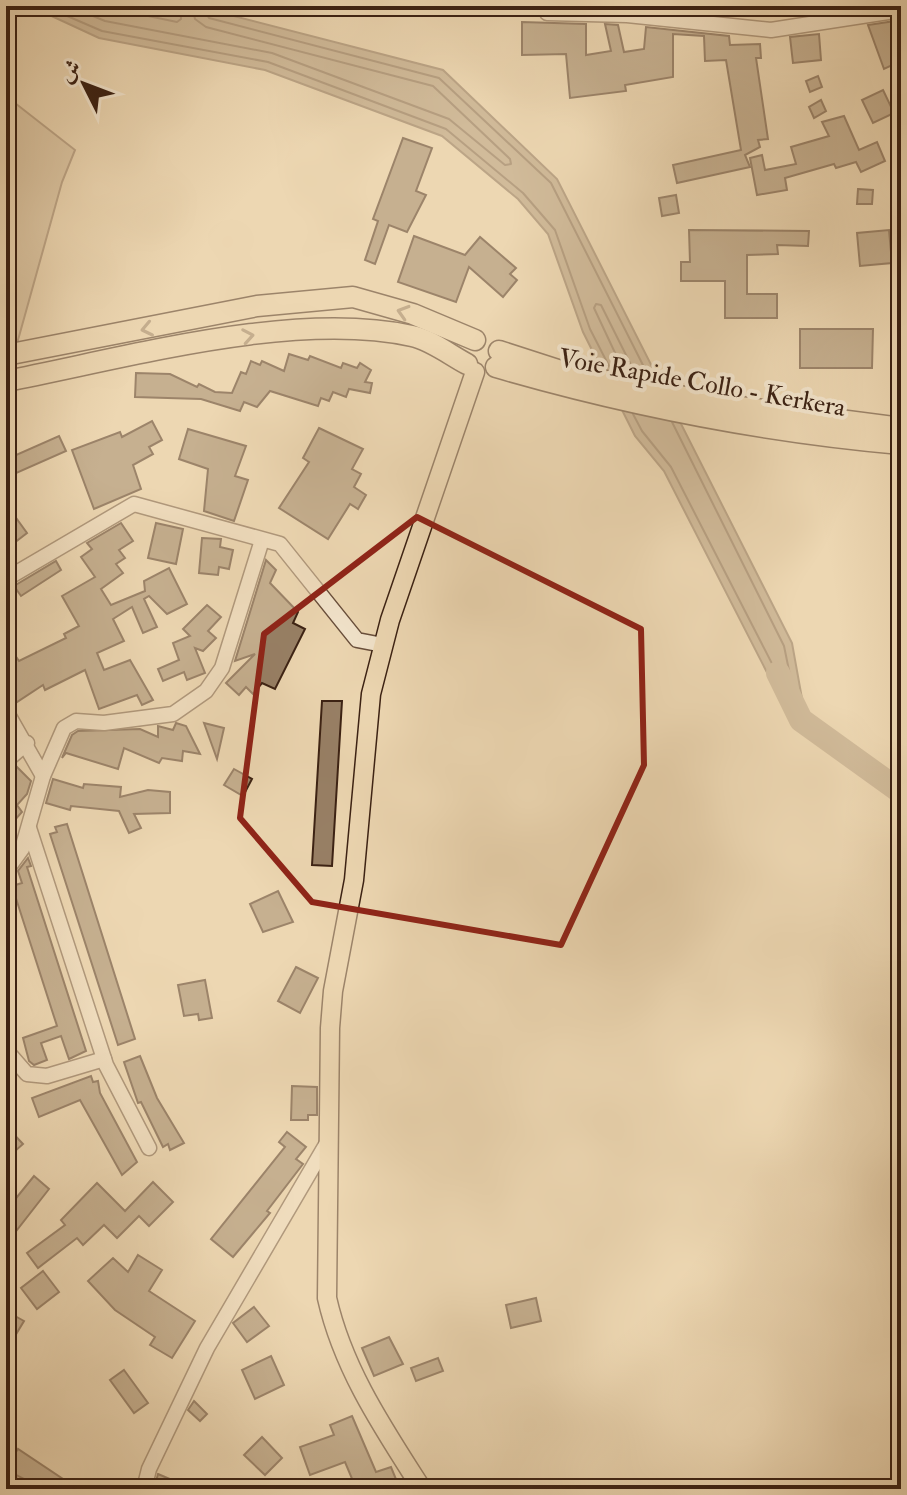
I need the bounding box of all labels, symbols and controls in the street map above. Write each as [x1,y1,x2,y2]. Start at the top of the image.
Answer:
north arrow [44,44,124,124]
text: ش [52,54,88,89]
one-way arrow [396,305,410,321]
one-way arrow [141,319,154,336]
one-way arrow [241,328,255,345]
street label: Voie Rapide Collo - Kerkera [556,342,848,425]

